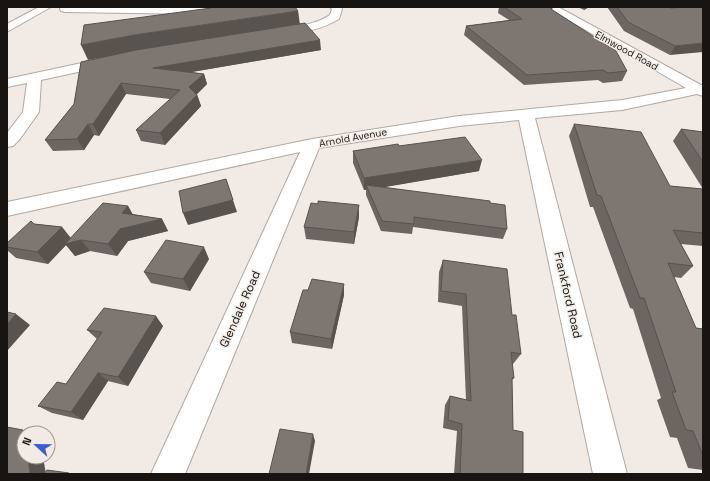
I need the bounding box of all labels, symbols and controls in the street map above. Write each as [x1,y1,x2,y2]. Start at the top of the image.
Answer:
street label: Elmwood Road [593,28,661,73]
street label: Arnold Avenue [318,125,388,150]
street label: Frankford Road [550,250,586,340]
street label: Glendale Road [216,268,264,350]
north arrow [16,425,56,465]
text: N [19,435,35,447]

